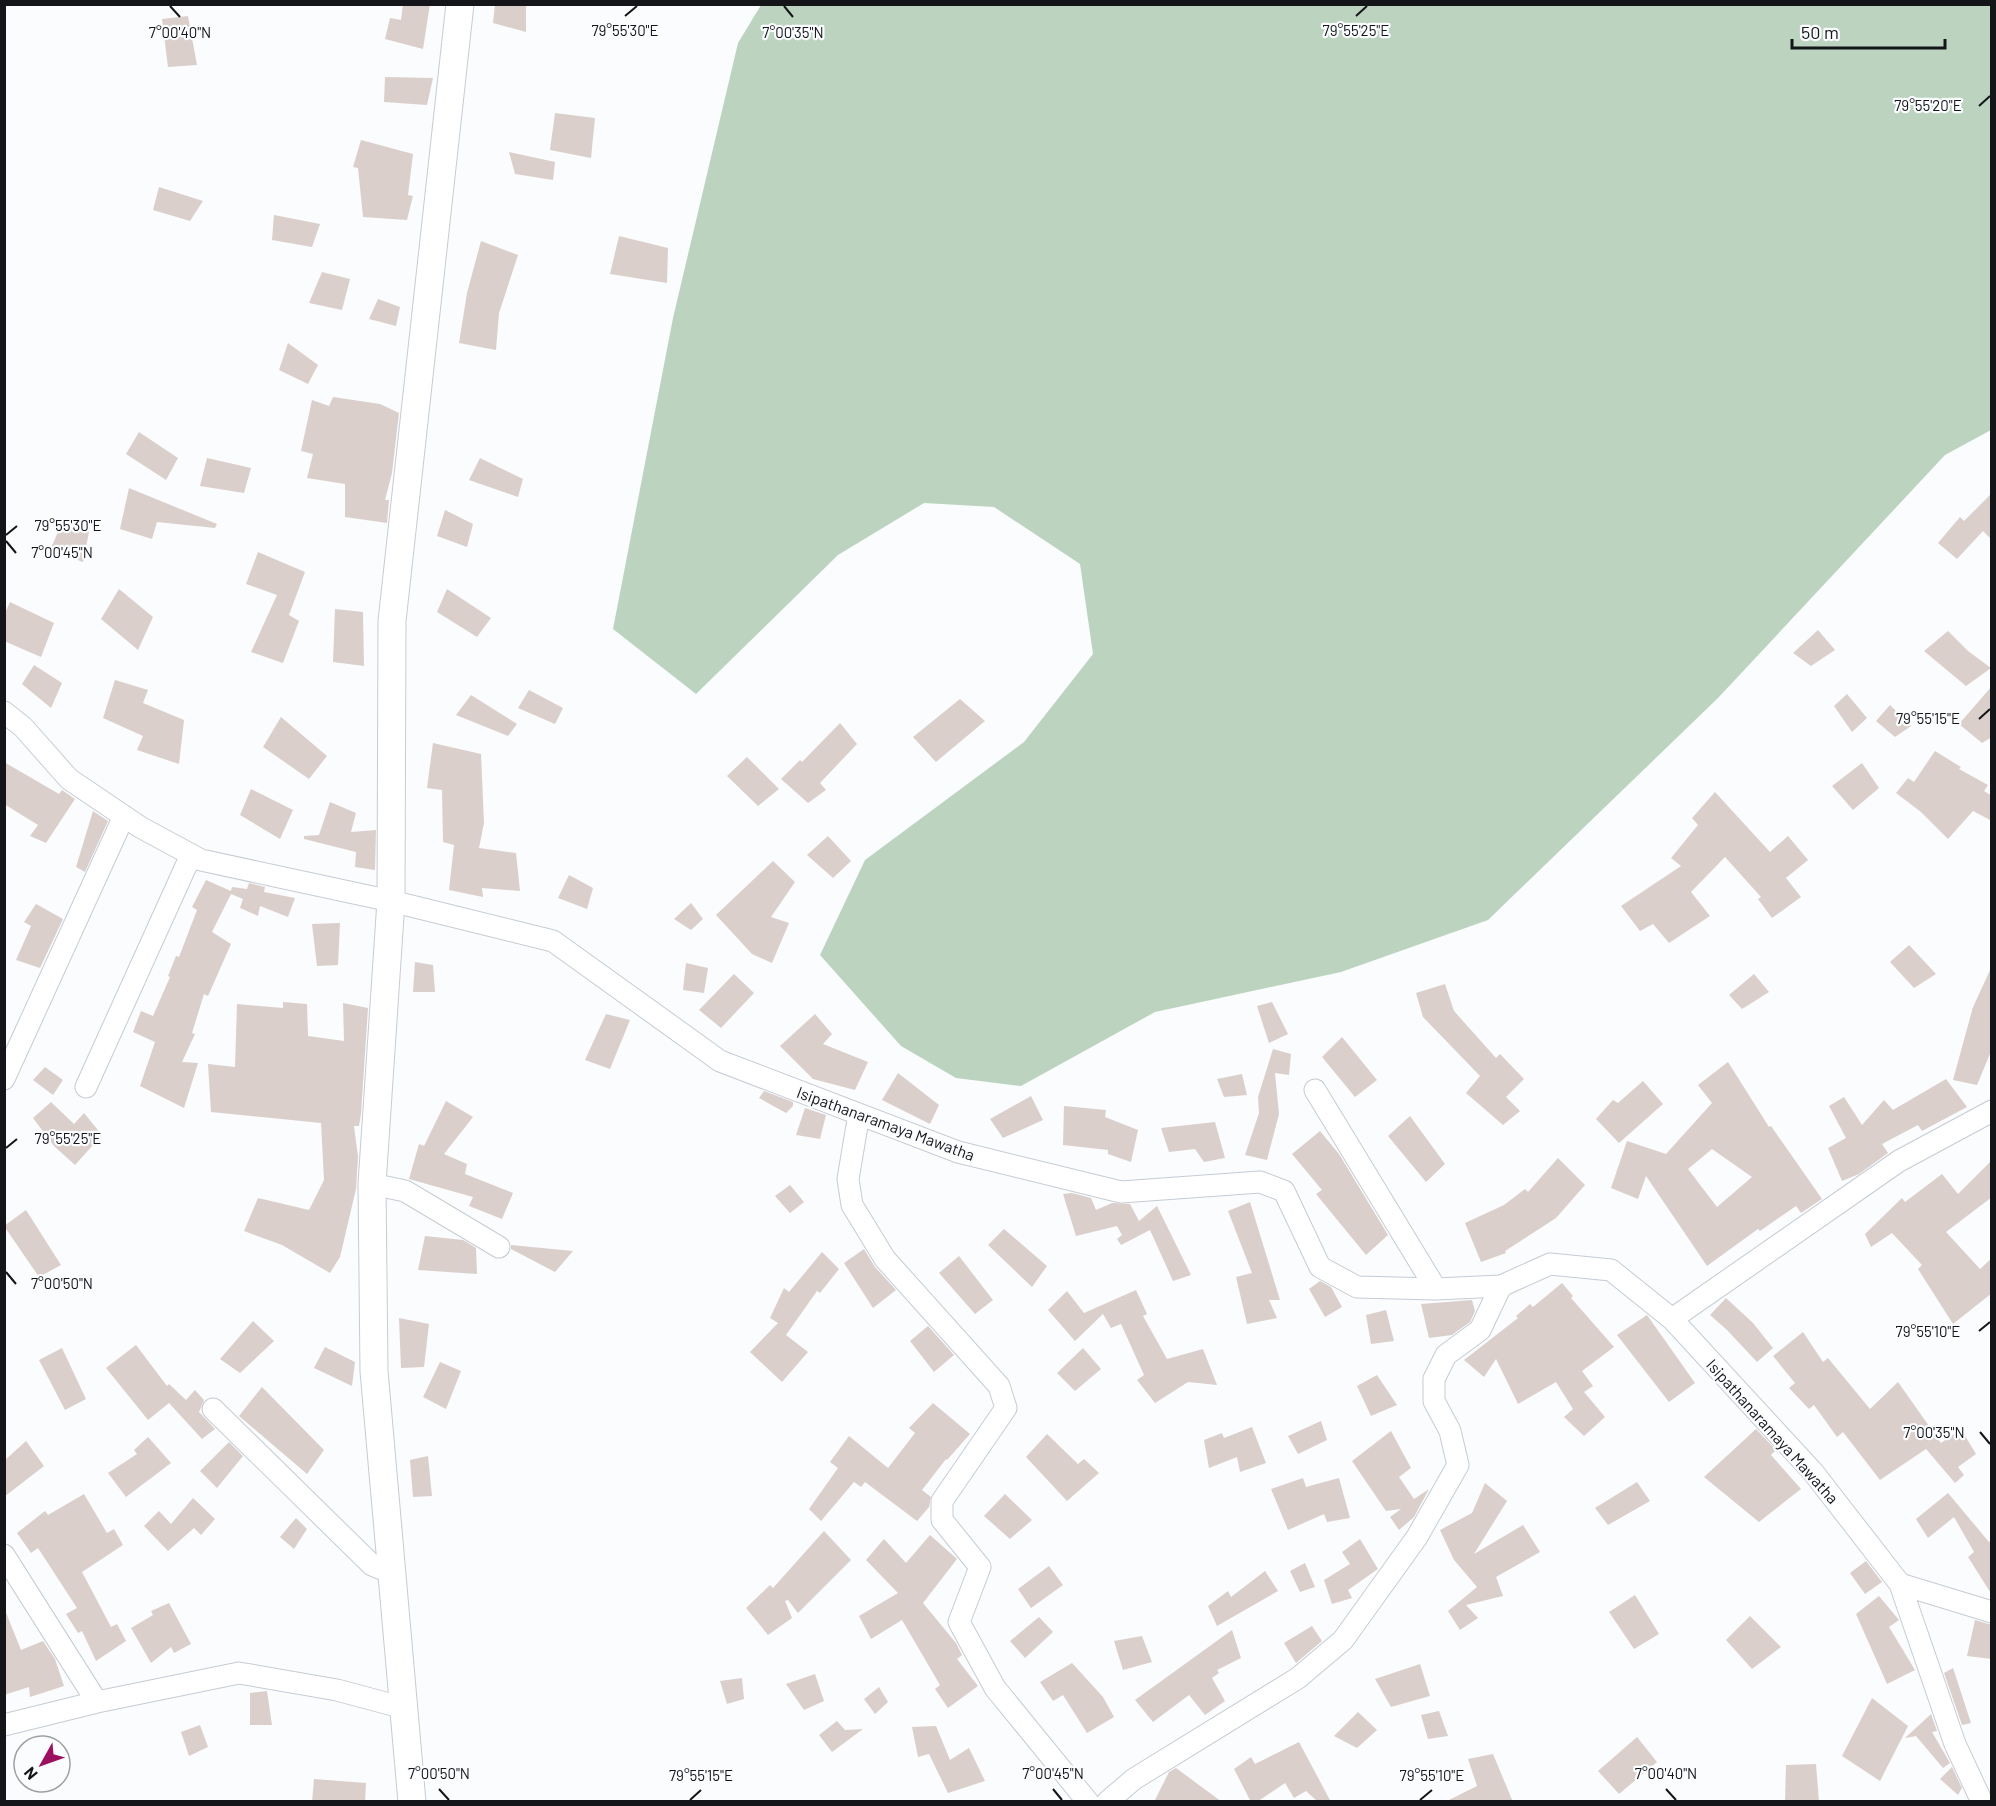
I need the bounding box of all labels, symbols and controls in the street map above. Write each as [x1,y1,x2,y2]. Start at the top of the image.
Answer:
scale bar [1792,12,1945,50]
text: 79°55'30"E [591,21,659,39]
text: 79°55'25"E [1323,21,1389,39]
text: 50 m [1801,21,1839,43]
text: 7°00'40"N [149,23,211,41]
text: 7°00'35"N [762,23,824,41]
text: 79°55'20"E [1894,96,1962,114]
text: 79°55'30"E [34,516,102,534]
text: 7°00'45"N [31,543,93,561]
text: 79°55'15"E [1896,709,1960,727]
street label: Isipathanaramaya Mawatha [795,1082,977,1164]
text: 79°55'25"E [35,1129,101,1147]
text: 7°00'50"N [31,1274,93,1292]
text: 79°55'10"E [1896,1322,1960,1340]
street label: Isipathanaramaya Mawatha [1703,1355,1843,1507]
text: 7°00'35"N [1903,1423,1965,1441]
north arrow [12,1734,72,1794]
text: N [19,1764,41,1784]
text: 7°00'50"N [408,1764,470,1782]
text: 7°00'45"N [1022,1764,1084,1782]
text: 7°00'40"N [1635,1764,1697,1782]
text: 79°55'15"E [669,1766,733,1784]
text: 79°55'10"E [1400,1766,1464,1784]

